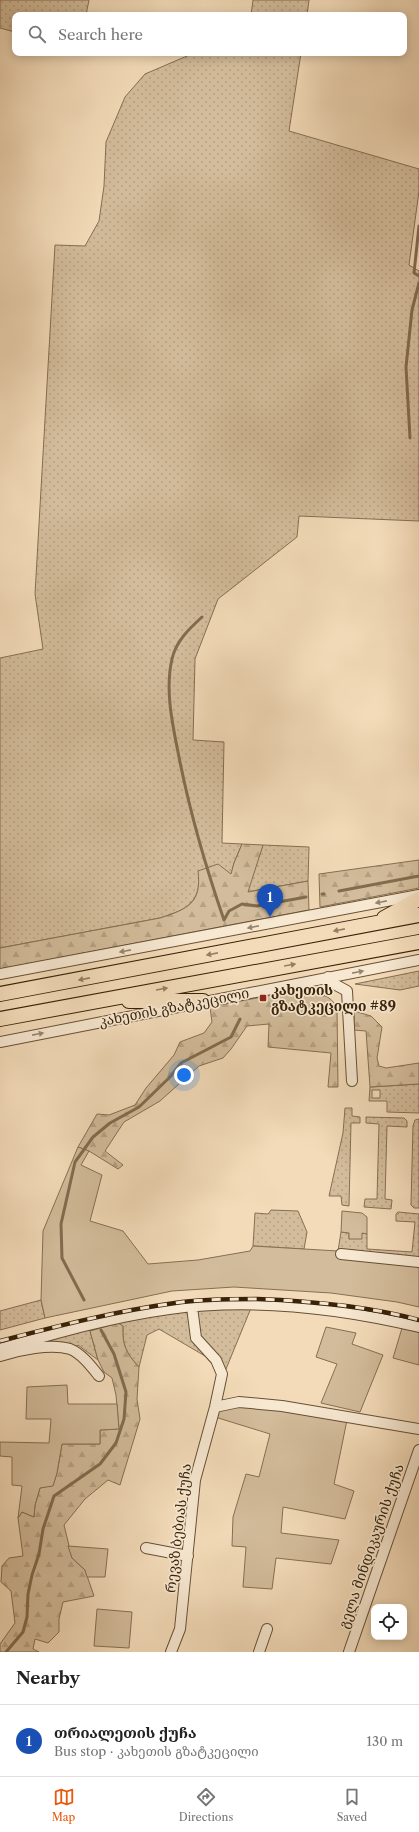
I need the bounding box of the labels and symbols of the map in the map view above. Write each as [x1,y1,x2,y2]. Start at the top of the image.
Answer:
pin: 1 [257,884,283,917]
one-way arrow [375,899,387,905]
one-way arrow [247,924,259,930]
one-way arrow [333,928,346,934]
one-way arrow [119,948,131,954]
one-way arrow [206,952,218,958]
one-way arrow [284,962,296,968]
one-way arrow [352,968,364,974]
one-way arrow [78,976,90,982]
place label: კახეთის გზატკეცილი #89 [271,981,396,1015]
street label: კახეთის გზატკეცილი [97,984,251,1030]
one-way arrow [156,985,168,991]
marker: კახეთის გზატკეცილი #89 [258,993,268,1003]
one-way arrow [32,1031,44,1037]
your location [174,1065,194,1085]
street label: გელა მინდიკაურის ქუჩა [334,1461,408,1631]
street label: რევაზ ბებიას ქუჩა [161,1462,195,1594]

